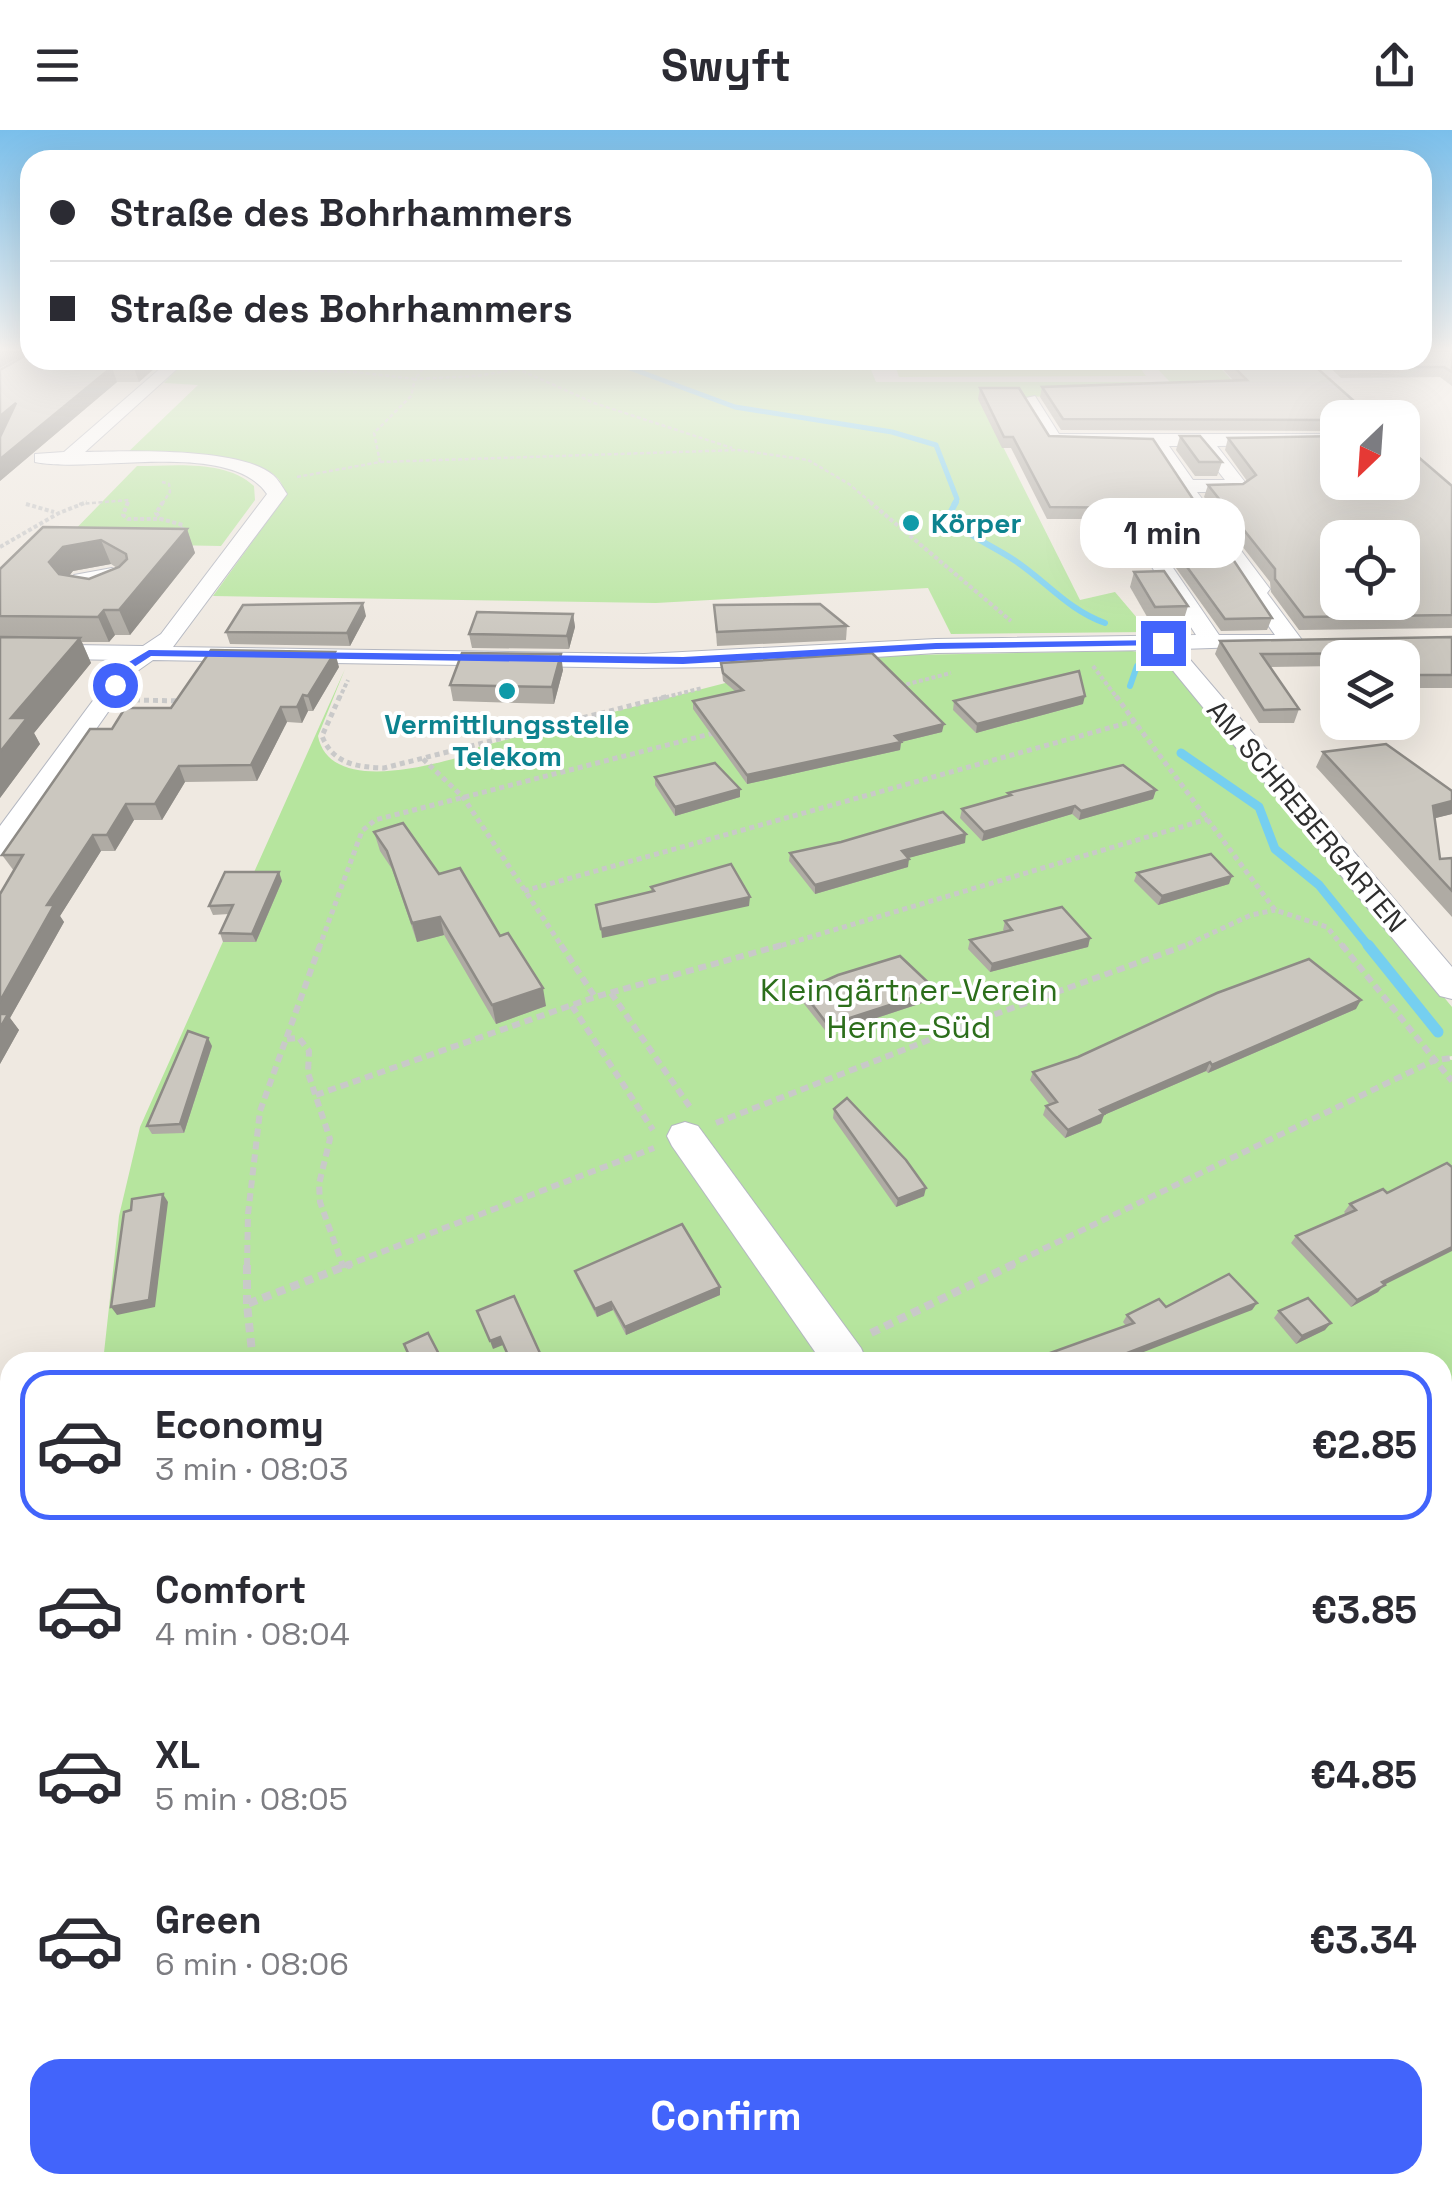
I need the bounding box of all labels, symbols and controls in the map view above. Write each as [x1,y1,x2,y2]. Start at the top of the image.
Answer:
text: Swyft [661,37,791,94]
icon: menu [30,38,85,93]
icon: share [1367,38,1422,93]
text: Straße des Bohrhammers [110,189,573,237]
text: Straße des Bohrhammers [110,285,573,333]
north arrow [1320,400,1420,500]
map controls [1320,400,1420,740]
callout: 1 min [1080,498,1246,568]
place label: Körper [931,505,1021,541]
marker: Körper [900,512,922,534]
text: 1 min [1123,513,1202,553]
button: locate [1320,520,1420,620]
route end [1141,621,1186,666]
button: layers [1320,640,1420,740]
route start [93,663,138,708]
marker: Vermittlungsstelle Telekom [496,680,518,702]
street label: AM SCHREBERGARTEN [1199,692,1415,940]
place label: Vermittlungsstelle Telekom [384,706,630,774]
park label: Kleingärtner-Verein Herne-Süd [760,970,1058,1047]
icon: car [35,1400,125,1490]
text: Economy [155,1401,324,1449]
text: €2.85 [1312,1421,1417,1469]
text: 3 min · 08:03 [155,1449,348,1489]
icon: car [35,1565,125,1655]
text: Comfort [155,1566,306,1614]
text: €3.85 [1311,1586,1417,1634]
text: 4 min · 08:04 [155,1614,350,1654]
icon: car [35,1730,125,1820]
text: XL [155,1731,200,1779]
text: €4.85 [1310,1751,1417,1799]
text: 5 min · 08:05 [155,1779,348,1819]
icon: car [35,1895,125,1985]
text: Green [155,1896,262,1944]
text: €3.34 [1310,1916,1417,1964]
text: 6 min · 08:06 [155,1944,349,1984]
button: Confirm [30,2059,1422,2174]

